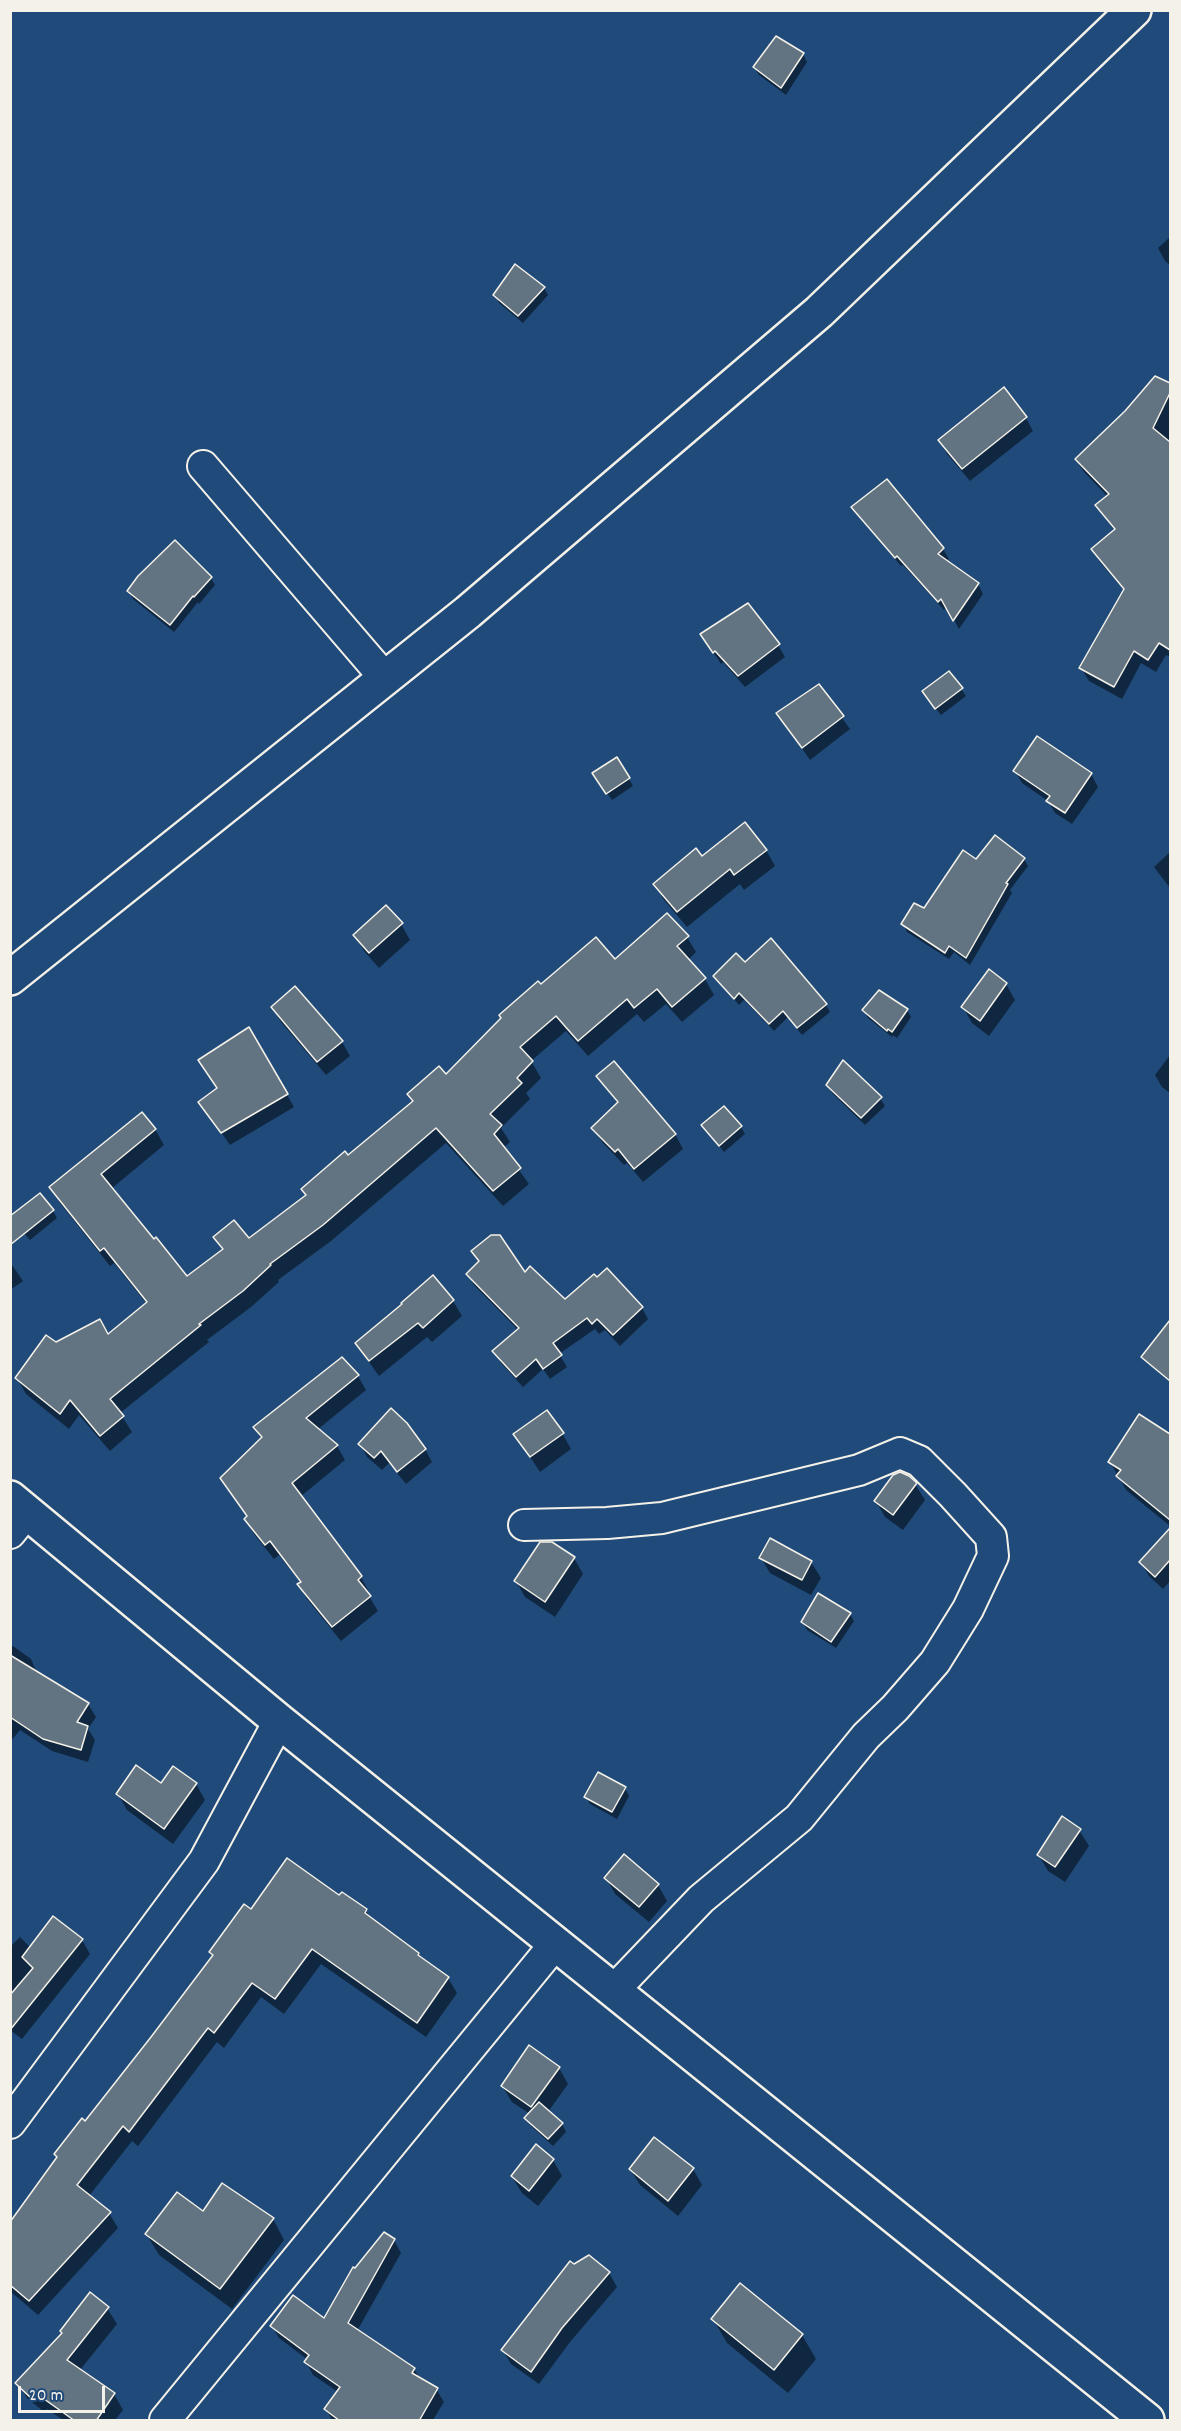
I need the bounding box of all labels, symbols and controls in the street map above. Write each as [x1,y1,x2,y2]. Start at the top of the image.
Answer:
scale bar [21,2374,108,2412]
text: 20 m [29,2384,63,2409]

